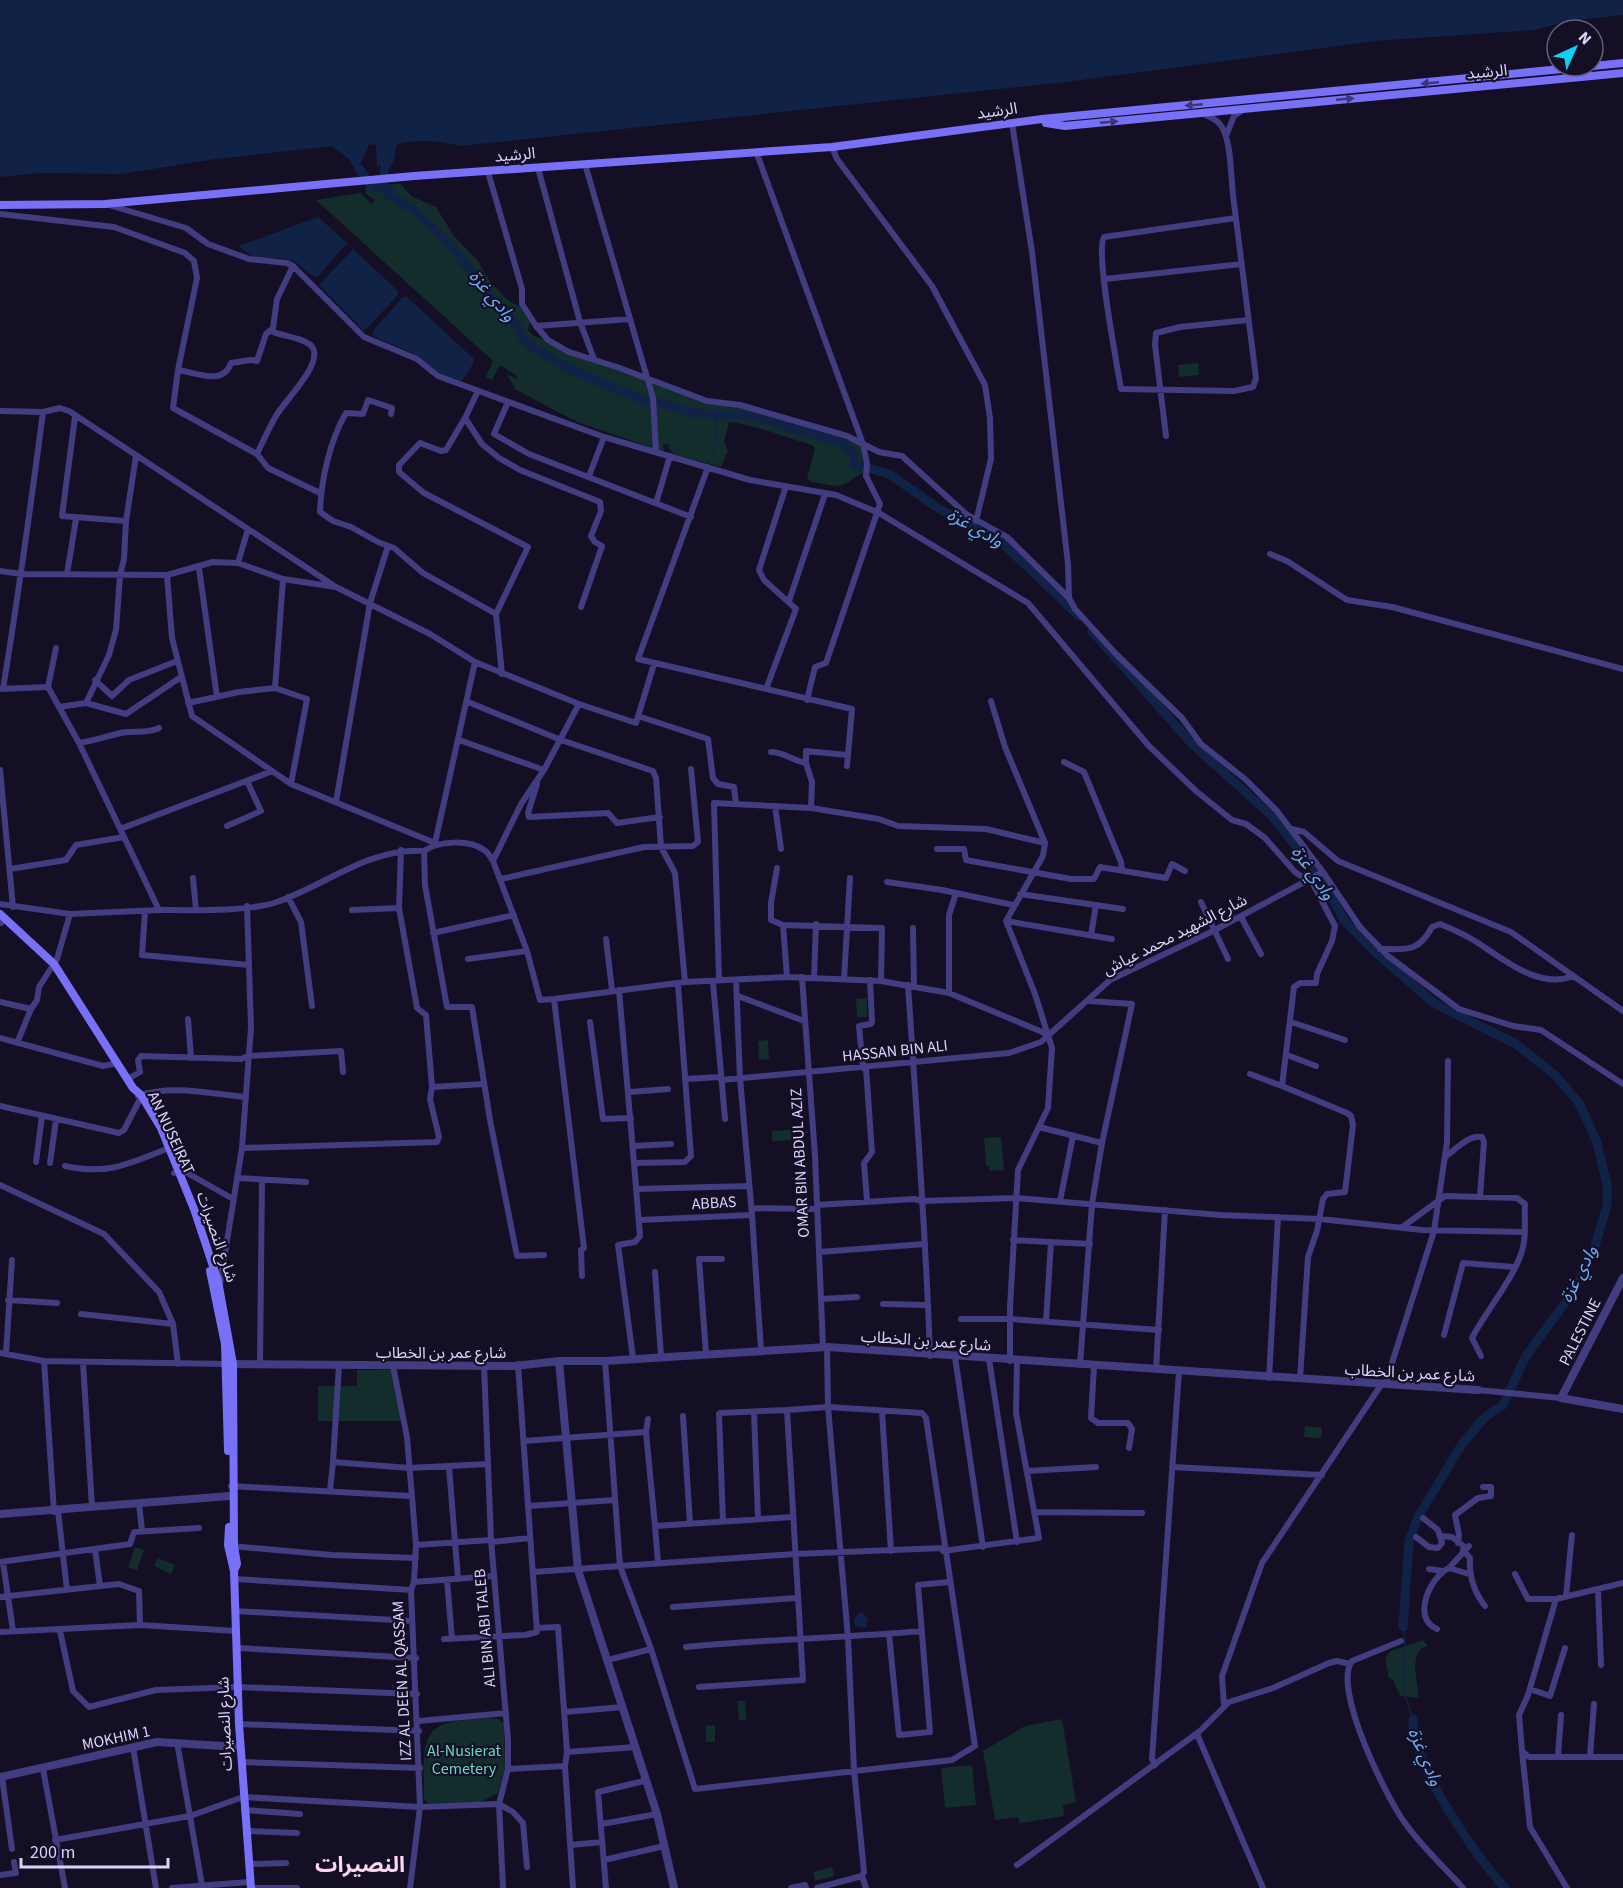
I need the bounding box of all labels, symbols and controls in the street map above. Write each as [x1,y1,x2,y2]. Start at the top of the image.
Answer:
north arrow [1545,18,1605,78]
text: N [1573,27,1596,50]
street label: الرشيد [1466,59,1508,85]
one-way arrow [1421,78,1440,88]
one-way arrow [1336,95,1355,104]
street label: الرشيد [975,97,1019,125]
one-way arrow [1185,100,1204,110]
one-way arrow [1100,117,1119,127]
street label: الرشيد [494,142,536,168]
water label: وادي غزة [462,265,521,328]
water label: وادي غزة [942,502,1008,555]
water label: وادي غزة [1284,841,1341,906]
street label: شارع الشهيد محمد عياش [1099,889,1251,982]
street label: HASSAN BIN ALI [841,1035,949,1067]
street label: AN NUSEIRAT [142,1088,200,1179]
street label: OMAR BIN ABDUL AZIZ [785,1088,815,1238]
street label: شارع النصيرات [190,1189,243,1286]
street label: ABBAS [691,1191,737,1215]
water label: وادي غزة [1554,1241,1605,1307]
street label: PALESTINE [1554,1294,1606,1370]
street label: شارع عمر بن الخطاب [860,1325,992,1358]
street label: شارع عمر بن الخطاب [376,1342,506,1365]
street label: شارع عمر بن الخطاب [1344,1359,1476,1388]
street label: ALI BIN ABI TALEB [469,1568,501,1688]
street label: IZZ AL DEEN AL QASSAM [387,1600,417,1762]
street label: شارع النصيرات [212,1676,239,1772]
street label: MOKHIM 1 [80,1720,152,1756]
water label: وادي غزة [1401,1724,1448,1790]
park label: Al-Nusierat Cemetery [427,1740,501,1780]
scale bar [21,1831,168,1869]
text: 200 m [30,1840,75,1865]
district label: النصيرات [315,1849,405,1881]

